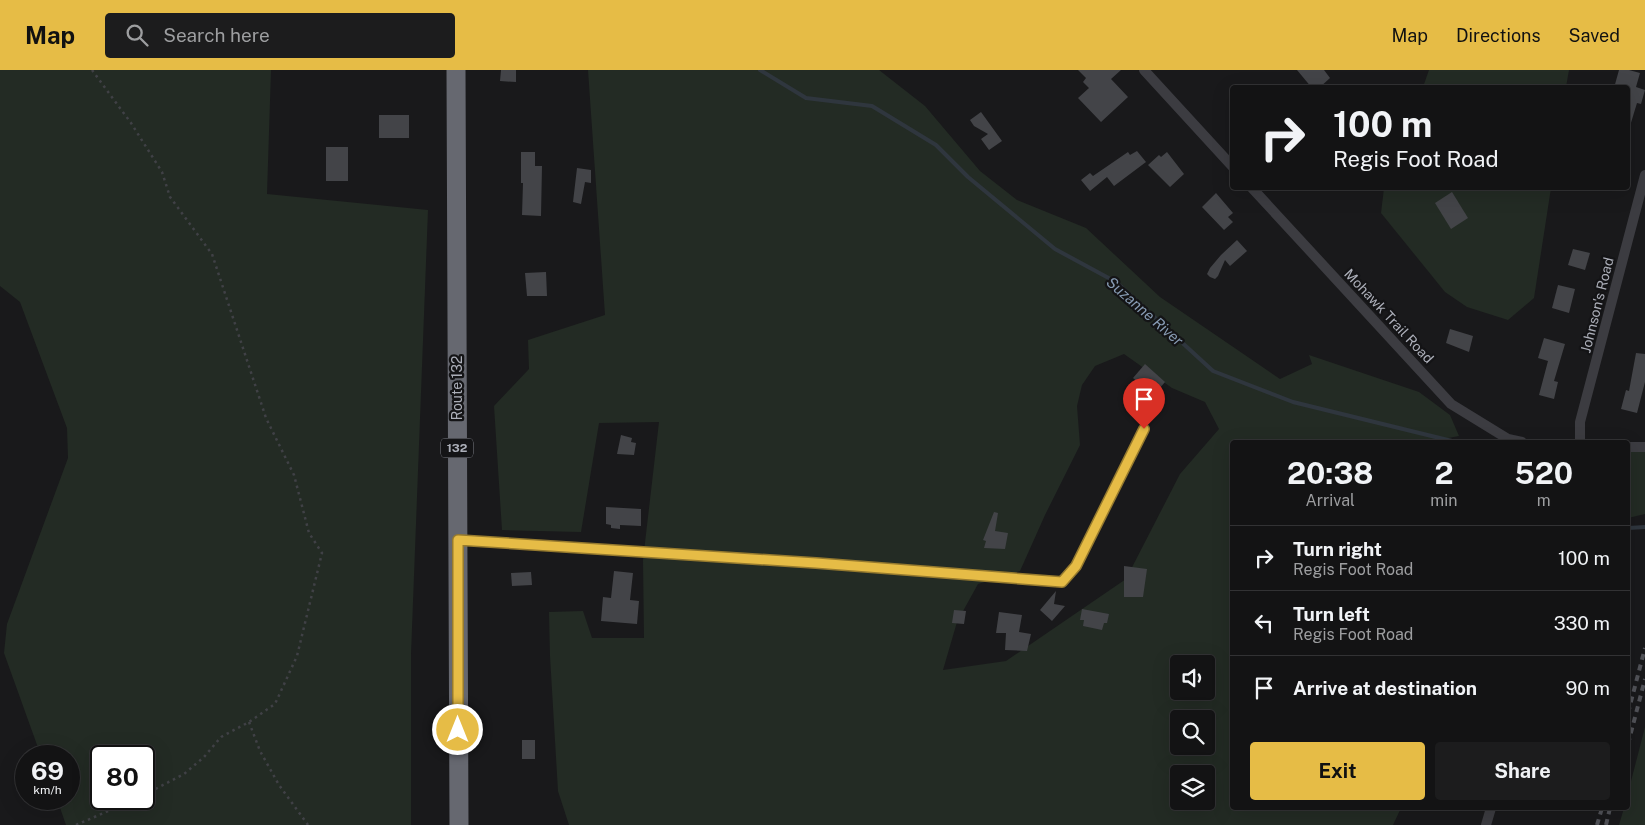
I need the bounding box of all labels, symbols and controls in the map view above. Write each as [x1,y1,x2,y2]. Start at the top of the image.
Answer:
search box [105,13,455,58]
text: Map [25,21,75,49]
icon: search [123,21,151,49]
text: Search here [163,24,270,46]
text: Map [1391,25,1428,46]
text: Directions [1456,25,1541,46]
text: Saved [1569,25,1620,46]
text: 100 m [1333,104,1432,145]
icon: right [1250,105,1315,170]
text: Regis Foot Road [1333,146,1499,172]
street label: Johnson's Road [1577,256,1617,354]
street label: Mohawk Trail Road [1341,266,1437,366]
water label: Suzanne River [1103,273,1187,349]
street label: Route 132 [449,356,465,420]
pin [1123,378,1165,429]
icon: arrive [1130,385,1158,413]
road number: 132 [441,438,473,458]
text: 20:38 [1287,455,1373,491]
text: 2 [1434,455,1453,491]
text: 520 [1514,455,1573,491]
text: Arrival [1305,491,1355,510]
text: min [1430,491,1457,510]
text: m [1537,491,1551,510]
text: Turn right [1293,538,1382,560]
icon: right [1250,544,1278,572]
text: 100 m [1558,547,1610,569]
text: Regis Foot Road [1293,560,1413,579]
text: Turn left [1293,603,1370,625]
icon: left [1250,609,1278,637]
text: 330 m [1554,612,1610,634]
text: Regis Foot Road [1293,625,1413,644]
map controls [1170,655,1215,810]
button: sound [1170,655,1215,700]
icon: arrive [1250,674,1278,702]
text: Arrive at destination [1293,677,1477,699]
text: 90 m [1566,677,1610,699]
position arrow [431,703,483,755]
button: search [1170,710,1215,755]
button: Exit [1250,742,1425,800]
button: Share [1435,742,1610,800]
speed limit sign: 80 [90,745,155,810]
text: 69 [31,756,64,786]
button: layers [1170,765,1215,810]
text: km/h [33,783,62,797]

